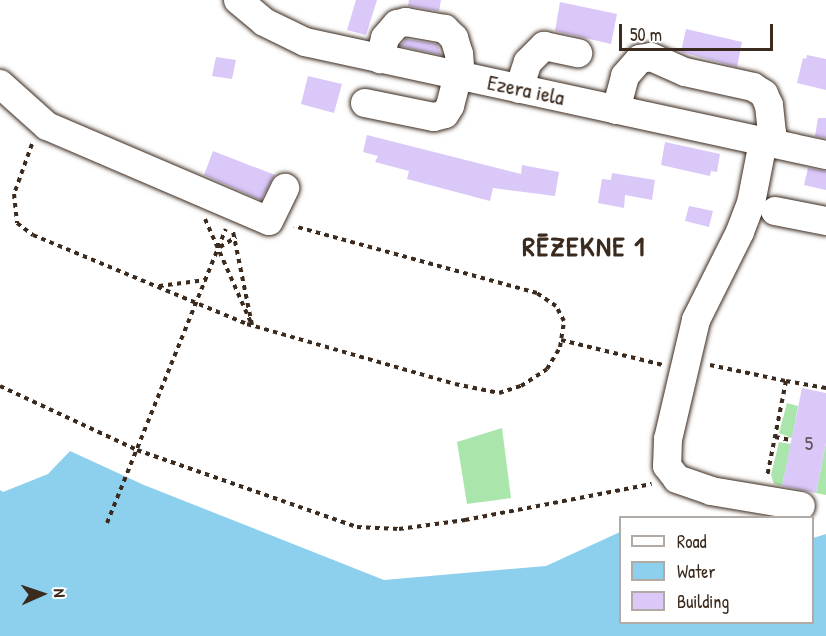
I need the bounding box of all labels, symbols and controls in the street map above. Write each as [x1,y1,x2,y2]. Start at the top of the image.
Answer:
scale bar [622,12,776,50]
text: 50 m [630,22,662,47]
street label: Ezera iela [485,69,567,111]
district label: RĒZEKNE 1 [522,229,646,263]
house number: 5 [805,430,813,454]
legend [619,516,814,624]
text: Road [677,529,707,554]
text: Water [677,559,715,584]
north arrow [12,564,72,624]
text: N [49,588,71,598]
text: Building [677,589,729,614]

